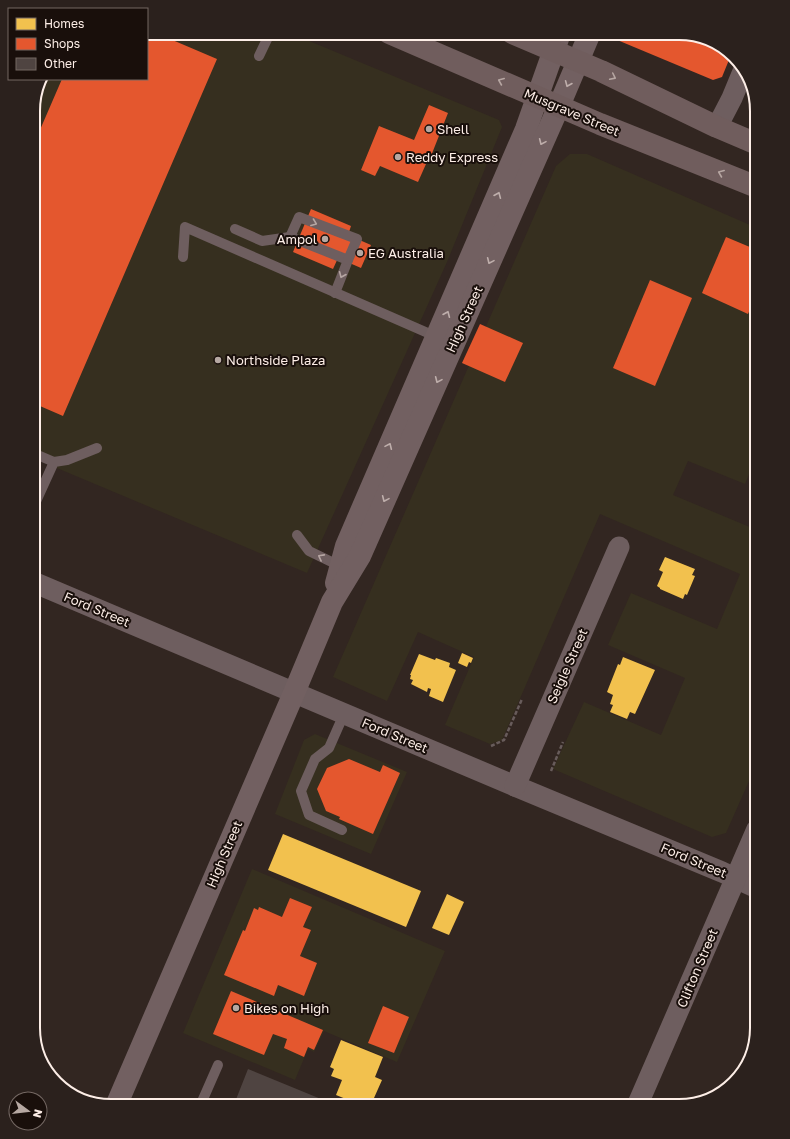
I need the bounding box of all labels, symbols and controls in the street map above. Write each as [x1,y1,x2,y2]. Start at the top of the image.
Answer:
legend [8,8,148,80]
text: Homes [44,16,84,31]
text: Shops [44,36,80,51]
text: Other [44,56,77,71]
one-way arrow [609,72,617,80]
one-way arrow [498,78,505,86]
one-way arrow [565,80,573,87]
street label: Musgrave Street [522,85,622,139]
place label: Shell [437,121,469,137]
marker: Shell [424,124,434,134]
one-way arrow [539,137,547,145]
place label: Reddy Express [406,149,498,165]
marker: Reddy Express [393,152,403,162]
one-way arrow [717,169,724,177]
one-way arrow [493,191,501,198]
one-way arrow [311,218,318,226]
place label: Ampol [277,231,317,247]
marker: Ampol [320,234,330,244]
place label: EG Australia [368,245,444,261]
marker: EG Australia [355,248,365,258]
one-way arrow [487,256,495,264]
one-way arrow [339,270,347,278]
street label: High Street [442,283,486,355]
one-way arrow [442,311,450,318]
place label: Northside Plaza [226,352,325,368]
marker: Northside Plaza [213,355,223,365]
one-way arrow [434,376,442,383]
one-way arrow [384,443,392,451]
one-way arrow [382,494,390,502]
one-way arrow [318,554,325,562]
street label: Ford Street [62,588,132,630]
street label: Seigle Street [543,626,591,706]
street label: Ford Street [360,714,430,756]
street label: High Street [203,818,245,890]
street label: Ford Street [659,839,729,881]
street label: Clifton Street [673,926,721,1010]
place label: Bikes on High [244,1000,329,1016]
marker: Bikes on High [231,1003,241,1013]
north arrow [8,1091,48,1131]
text: N [31,1108,46,1119]

